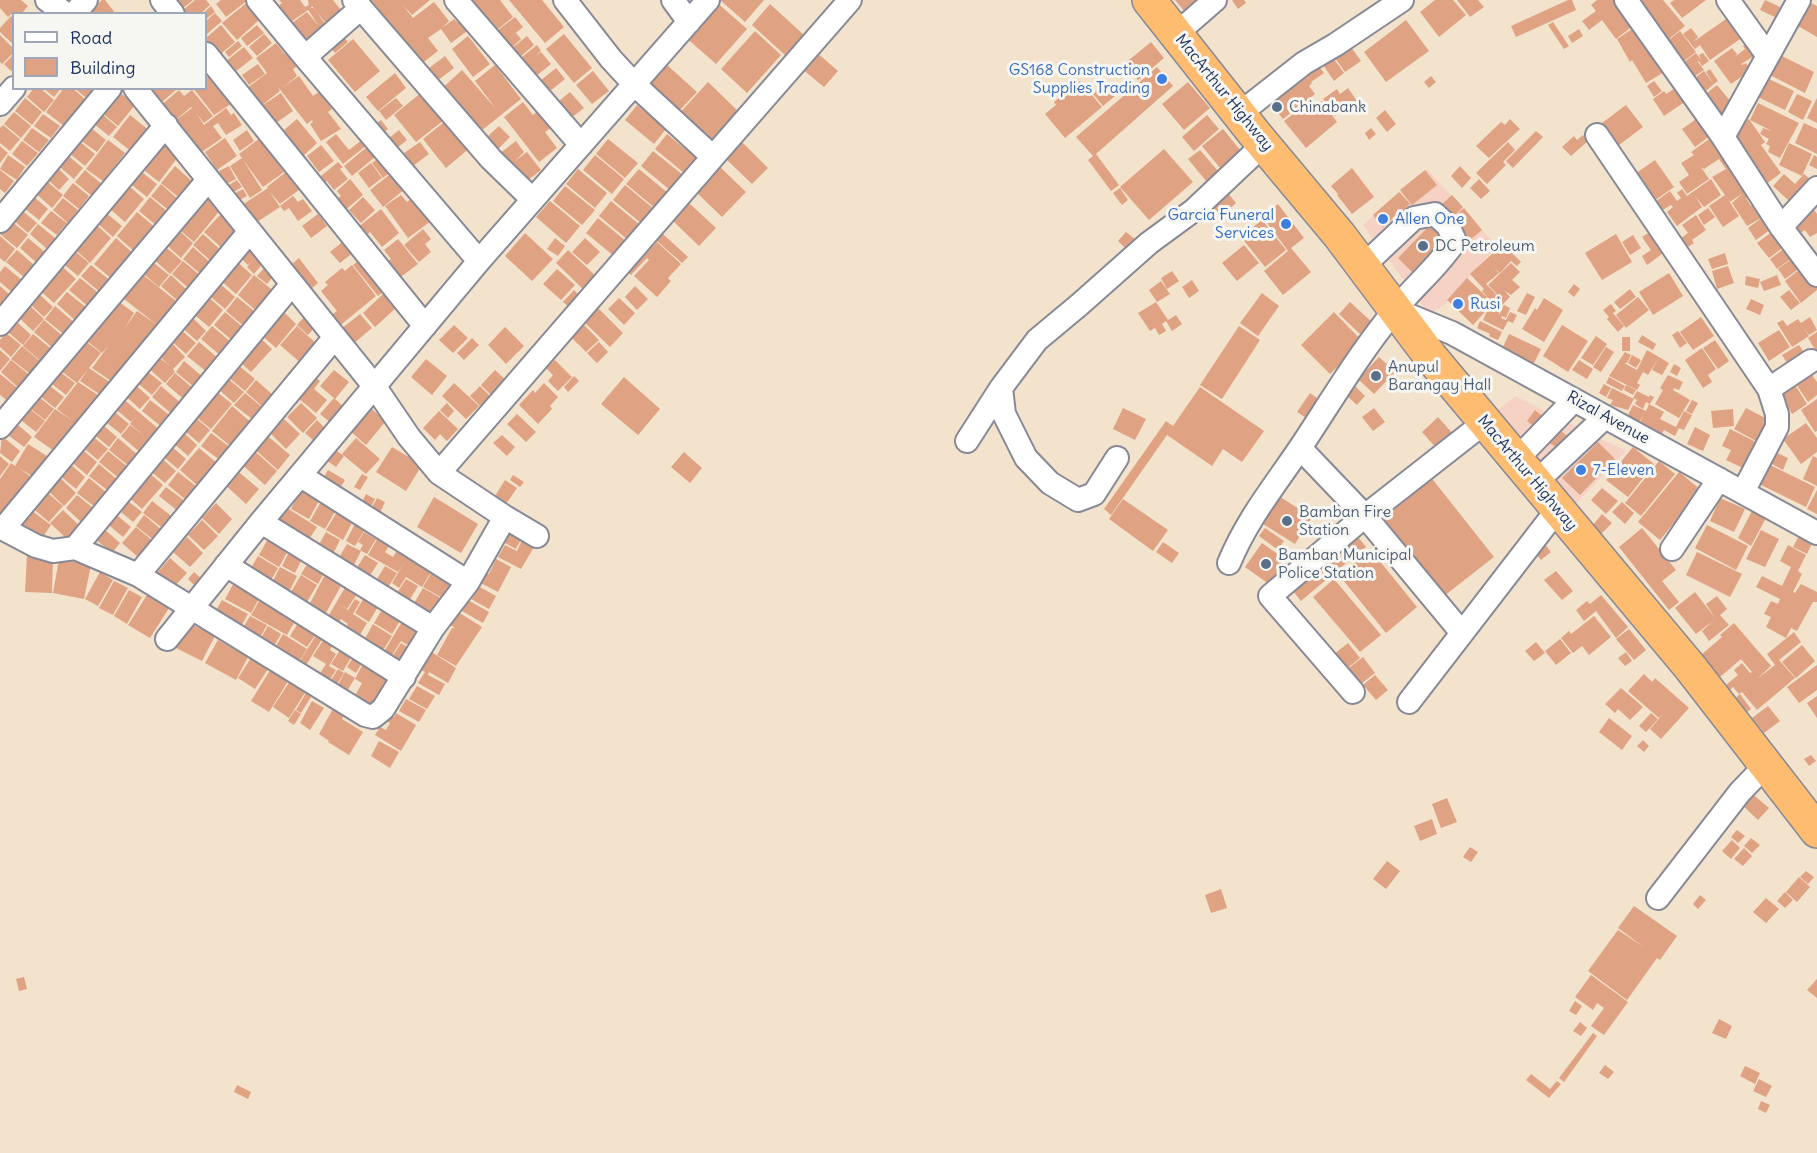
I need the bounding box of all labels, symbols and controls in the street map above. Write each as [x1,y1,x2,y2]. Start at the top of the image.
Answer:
legend [12,12,207,90]
text: Road [70,26,112,49]
street label: MacArthur Highway [1171,31,1277,155]
text: Building [70,56,135,79]
place label: GS168 Construction Supplies Trading [1009,60,1150,98]
marker: GS168 Construction Supplies Trading [1155,72,1169,86]
place label: Chinabank [1289,97,1366,117]
marker: Chinabank [1270,100,1284,114]
place label: Garcia Funeral Services [1167,205,1274,243]
place label: Allen One [1395,209,1464,229]
marker: Allen One [1376,212,1390,226]
marker: Garcia Funeral Services [1279,217,1293,231]
place label: DC Petroleum [1435,236,1535,256]
marker: DC Petroleum [1416,239,1430,253]
place label: Rusi [1470,294,1500,314]
marker: Rusi [1451,297,1465,311]
place label: Anupul Barangay Hall [1388,357,1491,395]
marker: Anupul Barangay Hall [1369,369,1383,383]
street label: Rizal Avenue [1563,387,1653,449]
street label: MacArthur Highway [1473,411,1581,535]
place label: 7-Eleven [1593,460,1654,480]
marker: 7-Eleven [1574,463,1588,477]
place label: Bamban Fire Station [1299,502,1391,540]
marker: Bamban Fire Station [1280,514,1294,528]
place label: Bamban Municipal Police Station [1278,545,1411,583]
marker: Bamban Municipal Police Station [1259,557,1273,571]

